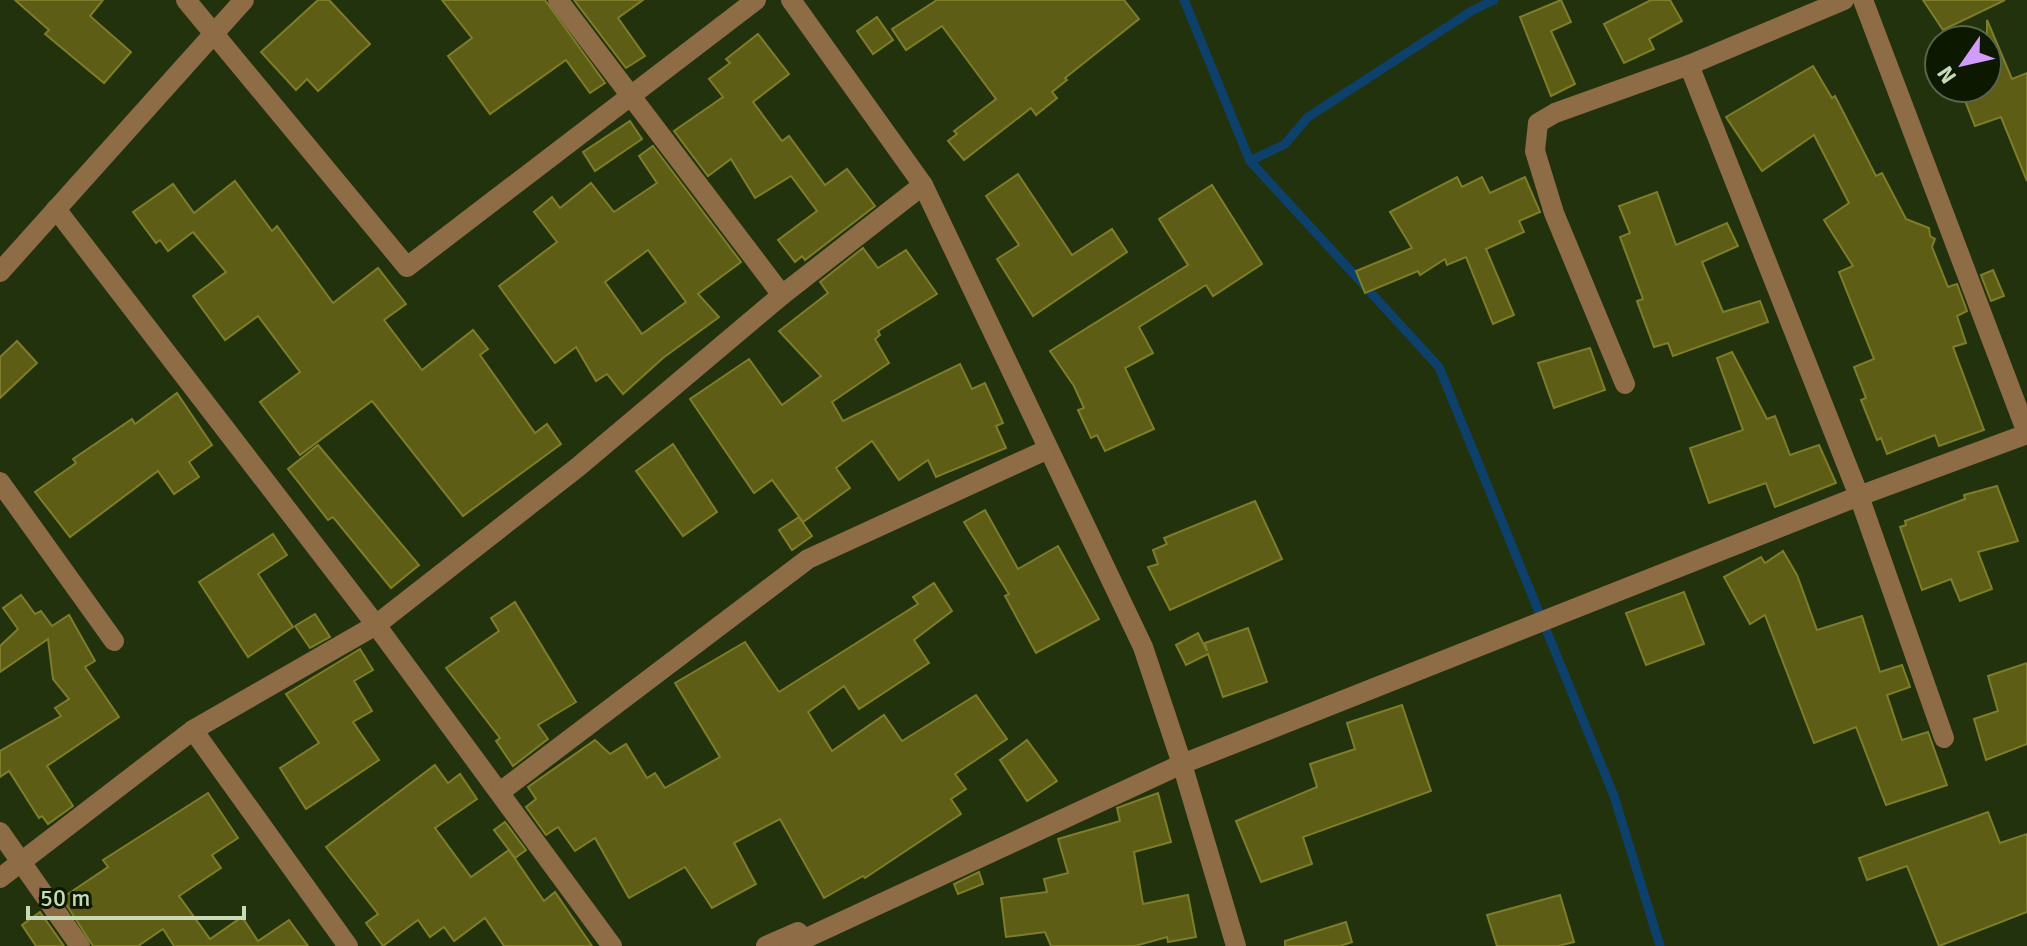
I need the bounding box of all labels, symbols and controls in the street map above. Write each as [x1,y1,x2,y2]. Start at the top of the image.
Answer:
north arrow [1923,24,2003,104]
text: N [1931,61,1962,89]
scale bar [28,870,244,920]
text: 50 m [40,883,90,913]

